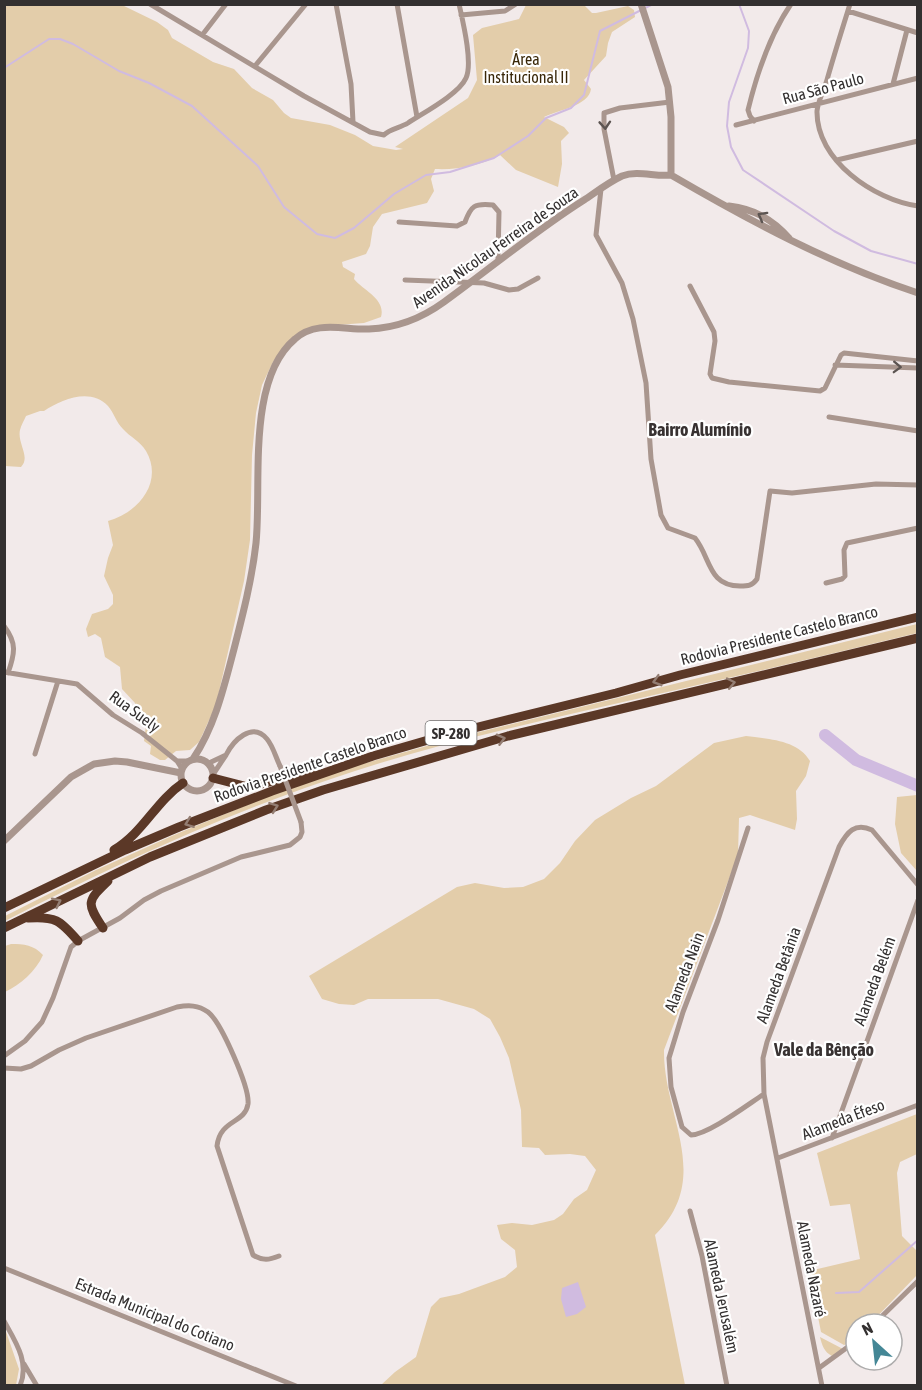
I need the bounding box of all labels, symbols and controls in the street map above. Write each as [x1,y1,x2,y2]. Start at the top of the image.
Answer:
park label: Área Institucional II [483,50,569,86]
street label: Rua São Paulo [780,68,866,108]
one-way arrow [598,121,611,130]
street label: Avenida Nicolau Ferreira de Souza [409,183,581,311]
one-way arrow [758,212,768,223]
one-way arrow [893,361,902,374]
district label: Bairro Alumínio [648,419,752,440]
street label: Rodovia Presidente Castelo Branco [679,602,879,668]
one-way arrow [652,674,663,686]
one-way arrow [726,677,736,690]
street label: Rua Suely [106,687,164,736]
road number: SP-280 [426,721,476,745]
street label: Rodovia Presidente Castelo Branco [211,723,409,805]
one-way arrow [496,733,506,746]
one-way arrow [268,801,279,814]
one-way arrow [185,816,196,828]
one-way arrow [50,898,61,909]
street label: Alameda Betânia [752,924,804,1026]
street label: Alameda Nain [661,930,707,1014]
street label: Alameda Belém [850,934,898,1028]
district label: Vale da Bênção [773,1039,874,1060]
street label: Alameda Éfeso [799,1095,887,1143]
street label: Alameda Nazaré [794,1219,830,1319]
street label: Alameda Jerusalém [701,1237,743,1355]
street label: Estrada Municipal do Cotiano [72,1274,237,1355]
north arrow [844,1312,904,1372]
text: N [859,1318,875,1339]

